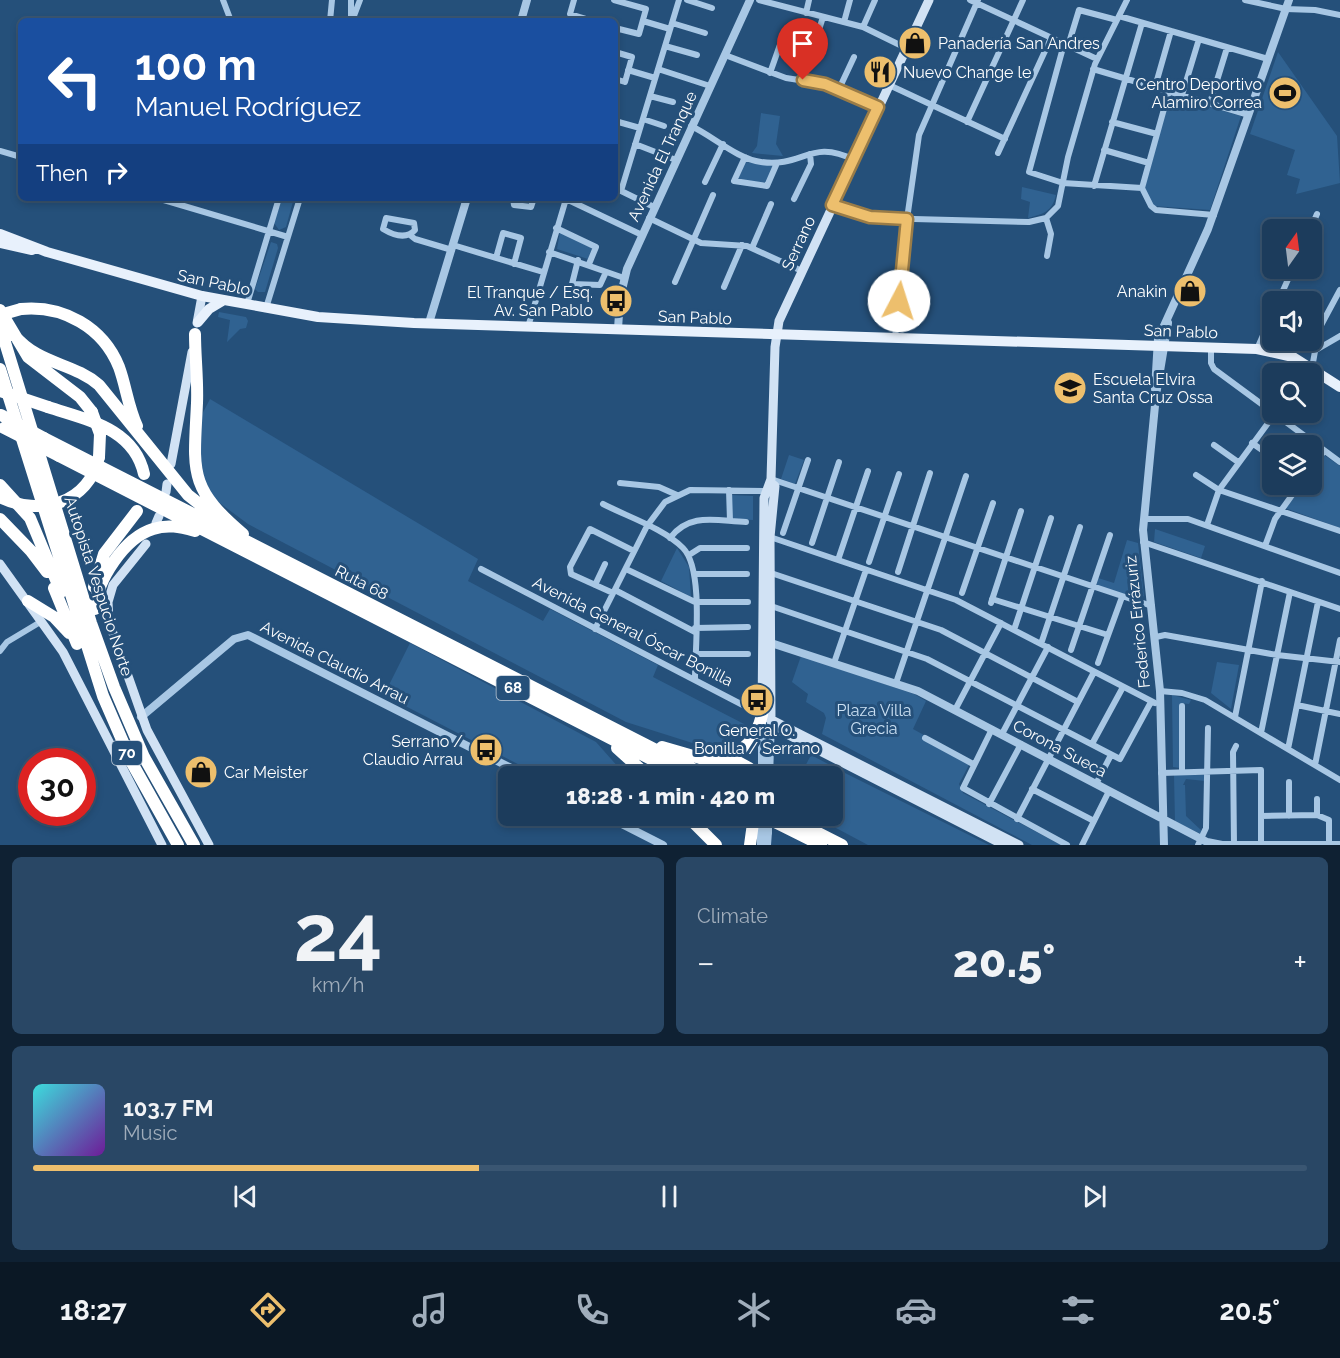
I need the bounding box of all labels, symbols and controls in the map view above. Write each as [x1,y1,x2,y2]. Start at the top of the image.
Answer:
pin [777,18,828,80]
shop icon: Panadería San Andres [897,25,933,61]
icon: arrive [786,27,819,60]
place label: Panadería San Andres [938,34,1100,53]
text: 100 m [135,41,257,90]
icon: left [36,42,114,120]
restaurant icon: Nuevo Change le [862,54,898,90]
place label: Nuevo Change le [903,63,1031,82]
place label: Centro Deportivo Alamiro Correa [1136,75,1262,112]
sports icon: Centro Deportivo Alamiro Correa [1267,75,1303,111]
street label: Avenida El Tranque [624,88,701,224]
text: Manuel Rodríguez [135,91,361,122]
icon: right [100,156,133,189]
text: Then [36,160,88,186]
street label: Serrano [778,213,819,273]
north arrow [1262,219,1322,279]
map controls [1262,219,1322,495]
street label: San Pablo [176,265,252,299]
position arrow [867,269,931,333]
shop icon: Anakin [1172,273,1208,309]
place label: Anakin [1117,282,1167,301]
place label: El Tranque / Esq. Av. San Pablo [467,283,593,320]
bus stop icon: El Tranque / Esq. Av. San Pablo [598,283,634,319]
button: sound [1262,291,1322,351]
street label: San Pablo [658,307,732,328]
street label: San Pablo [1144,321,1218,342]
button: search [1262,363,1322,423]
school or university icon: Escuela Elvira Santa Cruz Ossa [1052,370,1088,406]
place label: Escuela Elvira Santa Cruz Ossa [1093,370,1213,407]
button: layers [1262,435,1322,495]
street label: Autopista Vespucio Norte [60,494,137,678]
street label: Federico Errázuriz [1121,555,1154,689]
street label: Ruta 68 [332,561,392,604]
street label: Avenida General Óscar Bonilla [529,572,737,690]
street label: Avenida Claudio Arrau [257,617,412,708]
road number: 68 [496,676,530,700]
bus stop icon: General O. Bonilla / Serrano [739,682,775,718]
park label: Plaza Villa Grecia [837,701,911,738]
street label: Corona Sueca [1010,716,1110,781]
place label: General O. Bonilla / Serrano [694,721,820,758]
place label: Serrano / Claudio Arrau [363,732,463,769]
bus stop icon: Serrano / Claudio Arrau [468,732,504,768]
road number: 70 [112,741,142,765]
speed limit sign: 30 [18,748,96,826]
shop icon: Car Meister [183,754,219,790]
place label: Car Meister [224,763,308,782]
text: 18:28 · 1 min · 420 m [566,783,775,809]
text: 24 [294,888,382,979]
text: Climate [697,904,768,928]
text: 20.5° [953,935,1055,988]
text: − [697,943,715,982]
text: + [1293,943,1307,982]
text: km/h [312,973,364,997]
text: 103.7 FM [123,1095,213,1121]
text: Music [123,1121,177,1145]
icon: previous [229,1180,262,1213]
icon: pause [653,1180,686,1213]
icon: next [1078,1180,1111,1213]
icon: directions [247,1289,289,1331]
icon: music [409,1289,451,1331]
icon: phone [571,1289,613,1331]
icon: climate [733,1289,775,1331]
icon: car [895,1289,937,1331]
icon: filters [1057,1289,1099,1331]
text: 18:27 [60,1295,127,1326]
text: 20.5° [1219,1295,1280,1326]

